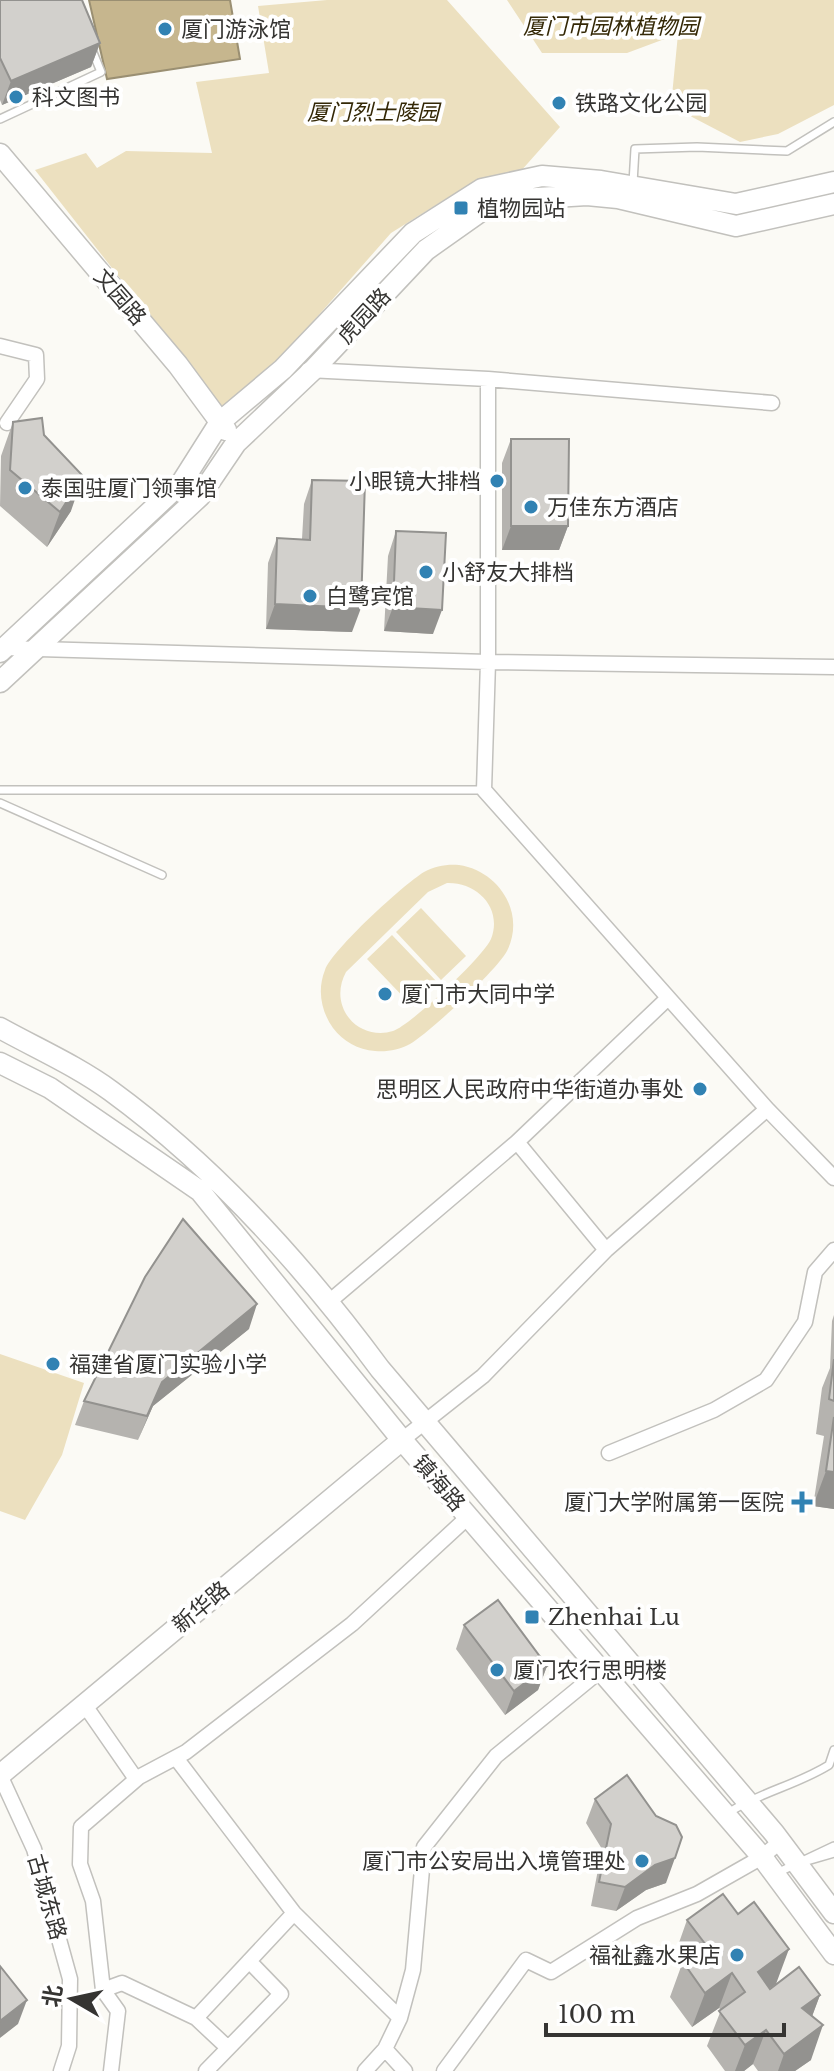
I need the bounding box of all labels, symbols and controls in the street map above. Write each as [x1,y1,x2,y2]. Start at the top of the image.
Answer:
park label: 厦门市园林植物园 [523,13,702,40]
place label: 厦门游泳馆 [181,16,291,43]
marker: 厦门游泳馆 [156,20,174,38]
place label: 科文图书 [32,84,120,111]
marker: 科文图书 [7,88,25,106]
place label: 铁路文化公园 [575,90,707,117]
marker: 铁路文化公园 [550,94,568,112]
park label: 厦门烈士陵园 [307,99,442,126]
place label: 植物园站 [477,195,565,222]
marker: 植物园站 [452,199,470,217]
street label: 文园路 [88,263,152,331]
street label: 虎园路 [332,283,396,349]
place label: 小眼镜大排档 [349,468,481,495]
marker: 小眼镜大排档 [488,472,506,490]
place label: 泰国驻厦门领事馆 [41,475,217,502]
marker: 泰国驻厦门领事馆 [16,479,34,497]
place label: 万佳东方酒店 [547,494,679,521]
marker: 万佳东方酒店 [522,498,540,516]
place label: 小舒友大排档 [442,559,574,586]
marker: 小舒友大排档 [417,563,435,581]
place label: 白鹭宾馆 [326,583,414,610]
marker: 白鹭宾馆 [301,587,319,605]
place label: 厦门市大同中学 [401,981,555,1008]
marker: 厦门市大同中学 [376,985,394,1003]
place label: 思明区人民政府中华街道办事处 [376,1076,684,1103]
marker: 思明区人民政府中华街道办事处 [691,1080,709,1098]
place label: 福建省厦门实验小学 [69,1351,267,1378]
marker: 福建省厦门实验小学 [44,1355,62,1373]
street label: 镇海路 [407,1449,471,1517]
place label: 厦门大学附属第一医院 [564,1489,784,1516]
marker: 厦门大学附属第一医院 [791,1491,813,1513]
street label: 新华路 [167,1575,235,1639]
place label: Zhenhai Lu [548,1604,680,1631]
marker: Zhenhai Lu [523,1608,541,1626]
place label: 厦门农行思明楼 [513,1657,667,1684]
marker: 厦门农行思明楼 [488,1661,506,1679]
place label: 厦门市公安局出入境管理处 [362,1848,626,1875]
street label: 古城东路 [22,1851,72,1943]
marker: 厦门市公安局出入境管理处 [633,1852,651,1870]
place label: 福祉鑫水果店 [589,1942,721,1969]
marker: 福祉鑫水果店 [728,1946,746,1964]
north arrow [32,1959,112,2039]
text: 北 [38,1983,68,2009]
scale bar [546,1987,784,2037]
text: 100 m [558,2000,636,2029]

